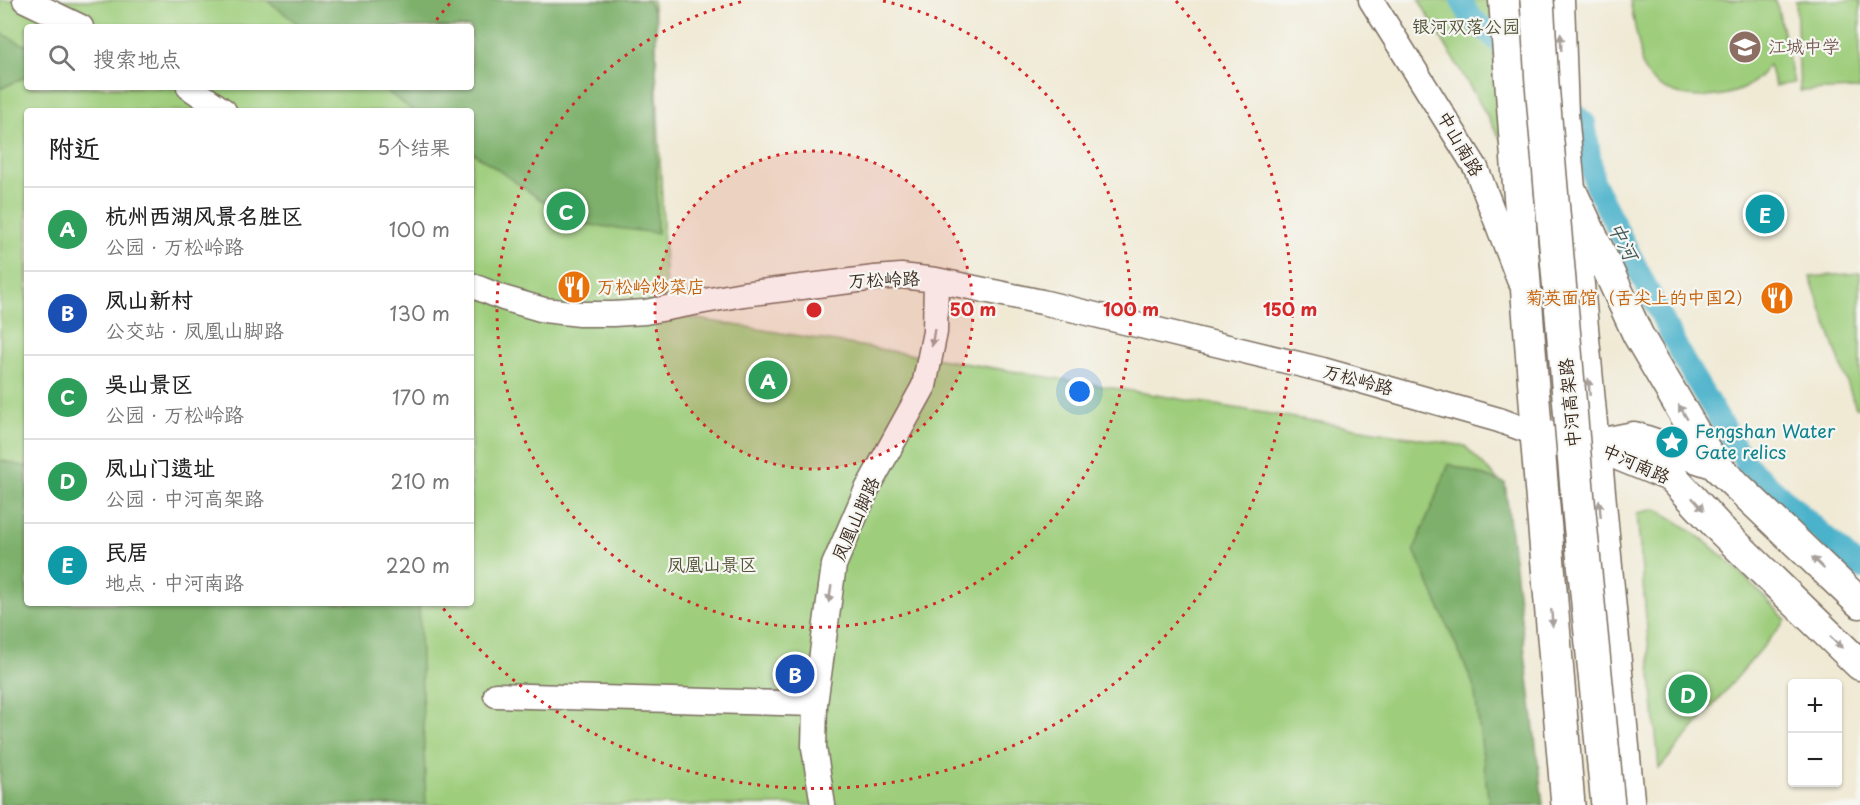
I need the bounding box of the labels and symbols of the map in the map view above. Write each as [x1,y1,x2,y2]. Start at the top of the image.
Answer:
park label: 银河双落公园 [1412,12,1520,39]
school or university icon: 江城中学 [1727,29,1763,65]
place label: 江城中学 [1768,32,1840,59]
one-way arrow [1556,33,1565,52]
street label: 中山南路 [1432,105,1491,181]
pin: C [546,188,586,234]
pin: E [1746,192,1784,236]
water label: 中河 [1601,216,1648,268]
street label: 万松岭路 [847,264,920,293]
restaurant icon: 万松岭炒菜店 [556,269,592,305]
place label: 万松岭炒菜店 [597,272,705,299]
restaurant icon: 菊英面馆（舌尖上的中国2） [1759,280,1795,316]
place label: 菊英面馆（舌尖上的中国2） [1525,283,1754,310]
text: 50 m [950,295,996,322]
text: 100 m [1103,295,1159,322]
text: 150 m [1263,295,1317,322]
centre of rings [804,300,824,320]
one-way arrow [929,329,938,348]
street label: 万松岭路 [1320,356,1397,401]
street label: 中河高架路 [1551,357,1586,449]
pin: A [748,358,788,403]
your location [1065,377,1094,406]
one-way arrow [1584,377,1594,396]
one-way arrow [1678,404,1689,420]
place label: Fengshan Water Gate relics [1695,417,1836,465]
place icon: Fengshan Water Gate relics [1654,424,1690,460]
street label: 中河南路 [1598,436,1675,490]
street label: 凤凰山脚路 [824,472,885,565]
one-way arrow [1690,497,1704,511]
one-way arrow [1595,499,1605,518]
park label: 凤凰山景区 [667,550,757,577]
one-way arrow [1810,556,1825,570]
one-way arrow [825,585,834,604]
one-way arrow [1547,608,1557,627]
one-way arrow [1828,634,1842,648]
pin: B [776,652,814,696]
pin: D [1668,672,1708,716]

